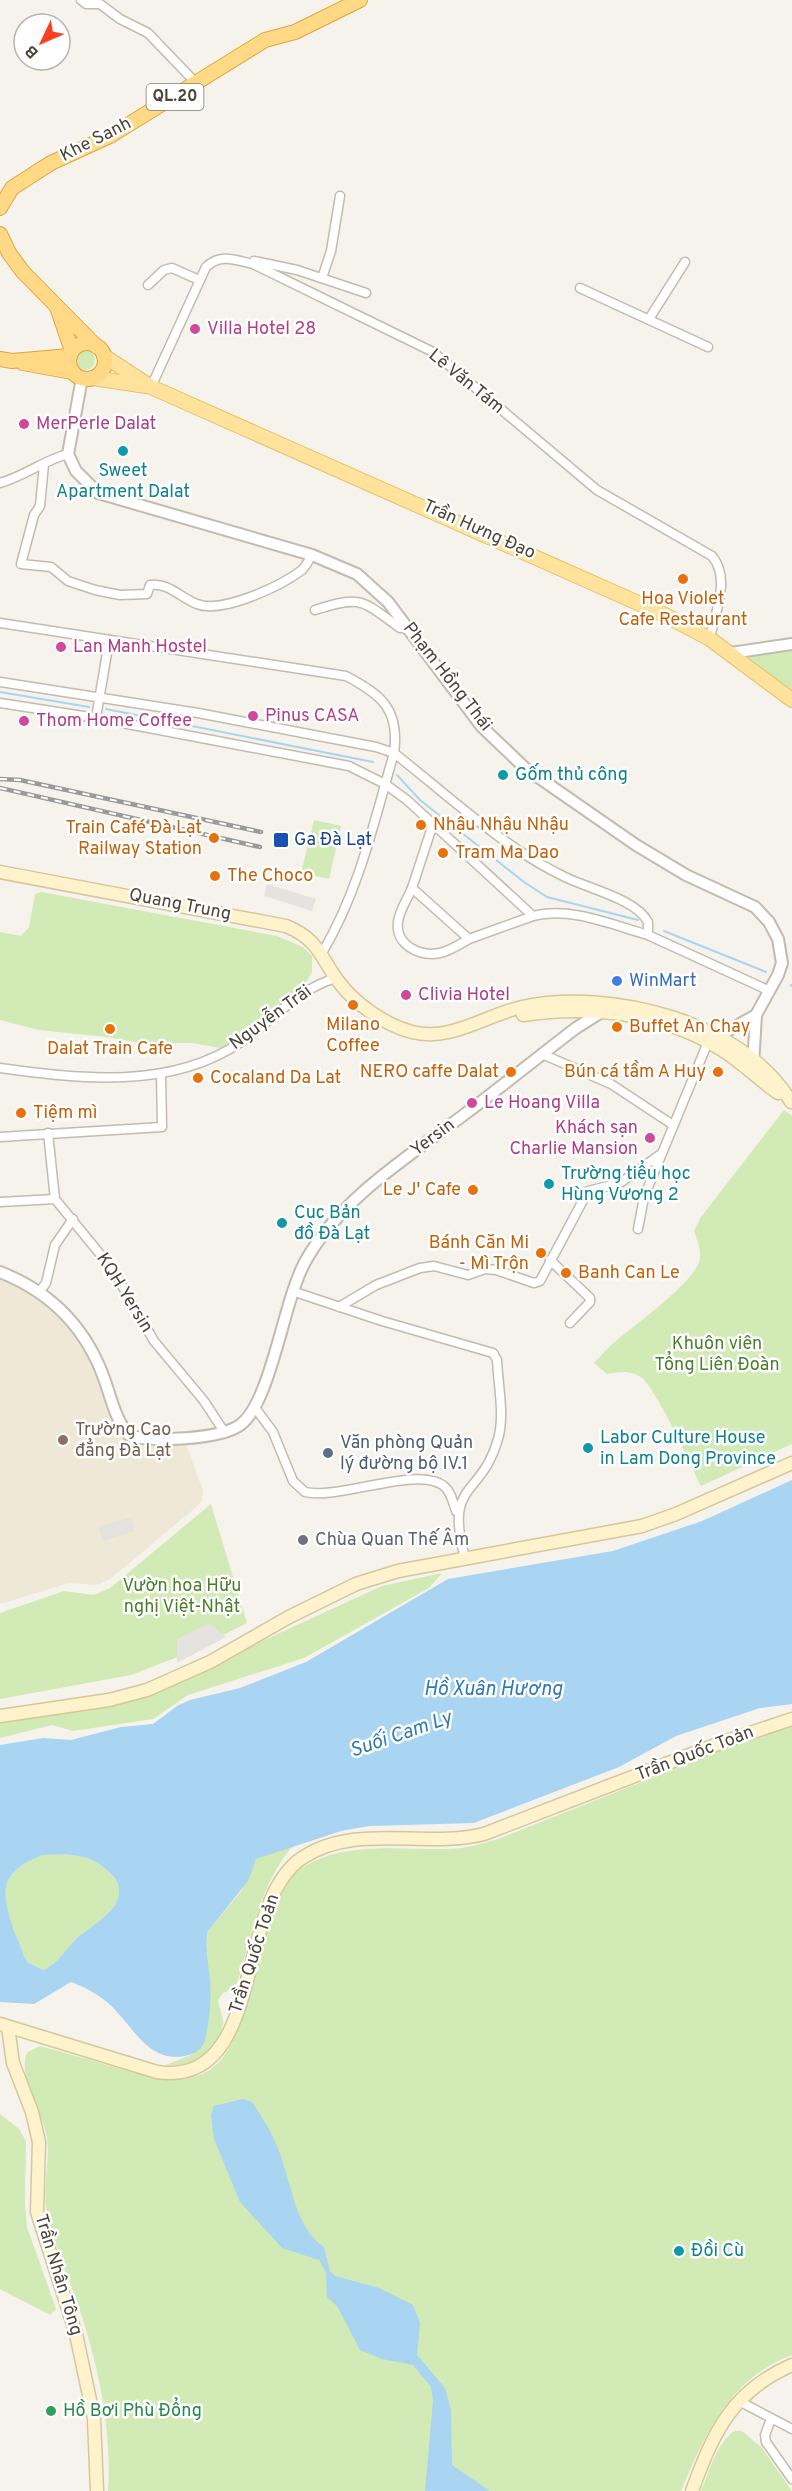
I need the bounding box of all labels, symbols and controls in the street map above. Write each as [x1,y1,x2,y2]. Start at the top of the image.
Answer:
north arrow [12,12,72,72]
text: B [22,40,44,62]
road number: QL.20 [146,84,204,110]
street label: Khe Sanh [56,112,136,168]
place label: Villa Hotel 28 [207,318,316,341]
marker: Villa Hotel 28 [188,322,202,336]
street label: Lê Văn Tám [423,344,509,420]
place label: MerPerle Dalat [36,413,156,436]
marker: MerPerle Dalat [17,417,31,431]
marker: Sweet Apartment Dalat [116,444,130,458]
place label: Sweet Apartment Dalat [56,460,190,504]
street label: Trần Hưng Đạo [419,494,539,565]
marker: Hoa Violet Cafe Restaurant [676,572,690,586]
place label: Hoa Violet Cafe Restaurant [618,588,748,632]
street label: Phạm Hồng Thái [397,617,498,736]
place label: Lan Manh Hostel [73,636,207,659]
marker: Lan Manh Hostel [54,640,68,654]
place label: Pinus CASA [265,705,359,728]
marker: Pinus CASA [246,709,260,723]
place label: Thom Home Coffee [36,710,192,733]
marker: Thom Home Coffee [17,714,31,728]
place label: Gốm thủ công [515,763,628,787]
marker: Gốm thủ công [496,768,510,782]
place label: Nhậu Nhậu Nhậu [433,814,569,837]
place label: Train Café Đà Lạt Railway Station [66,817,202,861]
marker: Nhậu Nhậu Nhậu [414,818,428,832]
place label: Ga Đà Lạt [294,829,372,852]
marker: Train Café Đà Lạt Railway Station [207,831,221,845]
marker: Ga Đà Lạt [272,831,290,849]
place label: Tram Ma Dao [455,842,559,865]
marker: Tram Ma Dao [436,846,450,860]
place label: The Choco [227,865,313,888]
marker: The Choco [208,869,222,883]
street label: Quang Trung [127,884,233,926]
place label: WinMart [629,970,697,993]
marker: WinMart [610,974,624,988]
street label: Nguyễn Trãi [224,979,317,1056]
place label: Clivia Hotel [418,984,510,1007]
marker: Clivia Hotel [399,988,413,1002]
marker: Milano Coffee [346,998,360,1012]
place label: Milano Coffee [326,1014,380,1058]
place label: Buffet An Chay [629,1016,750,1039]
marker: Buffet An Chay [610,1020,624,1034]
marker: Dalat Train Cafe [103,1022,117,1036]
place label: Dalat Train Cafe [47,1038,173,1061]
place label: Bún cá tầm A Huy [564,1060,706,1084]
place label: NERO caffe Dalat [360,1061,499,1084]
marker: NERO caffe Dalat [504,1065,518,1079]
marker: Bún cá tầm A Huy [711,1065,725,1079]
place label: Cocaland Da Lat [210,1067,341,1090]
marker: Cocaland Da Lat [191,1071,205,1085]
place label: Le Hoang Villa [484,1092,600,1115]
marker: Le Hoang Villa [465,1096,479,1110]
place label: Tiệm mì [33,1102,97,1125]
marker: Tiệm mì [14,1106,28,1120]
street label: Yersin [406,1114,460,1162]
place label: Khách sạn Charlie Mansion [509,1117,638,1161]
marker: Khách sạn Charlie Mansion [643,1131,657,1145]
place label: Trường tiểu học Hùng Vương 2 [561,1159,691,1207]
marker: Trường tiểu học Hùng Vương 2 [542,1177,556,1191]
place label: Le J' Cafe [383,1179,461,1202]
marker: Le J' Cafe [466,1183,480,1197]
place label: Cục Bản đồ Đà Lạt [294,1202,370,1246]
marker: Cục Bản đồ Đà Lạt [275,1216,289,1230]
place label: Bánh Căn Mi - Mì Trộn [429,1232,529,1276]
marker: Bánh Căn Mi - Mì Trộn [534,1246,548,1260]
street label: KQH Yersin [90,1249,158,1337]
place label: Banh Can Le [578,1262,680,1285]
marker: Banh Can Le [559,1266,573,1280]
park label: Khuôn viên Tổng Liên Đoàn [654,1333,780,1377]
place label: Trường Cao đẳng Đà Lạt [75,1419,171,1463]
place label: Labor Culture House in Lam Dong Province [600,1427,776,1471]
place label: Văn phòng Quản lý đường bộ IV.1 [340,1432,473,1476]
marker: Trường Cao đẳng Đà Lạt [56,1433,70,1447]
marker: Labor Culture House in Lam Dong Province [581,1441,595,1455]
marker: Văn phòng Quản lý đường bộ IV.1 [321,1446,335,1460]
place label: Chùa Quan Thế Âm [315,1527,469,1552]
marker: Chùa Quan Thế Âm [296,1533,310,1547]
park label: Vườn hoa Hữu nghị Việt-Nhật [123,1575,241,1619]
water label: Hồ Xuân Hương [424,1676,563,1703]
water label: Suối Cam Ly [346,1704,457,1765]
street label: Trần Quốc Toản [632,1720,757,1787]
street label: Trần Quốc Toản [224,1891,285,2017]
street label: Trần Nhân Tông [29,2211,88,2338]
place label: Đồi Cù [691,2239,744,2263]
marker: Đồi Cù [672,2244,686,2258]
place label: Hồ Bơi Phù Đổng [63,2396,202,2423]
marker: Hồ Bơi Phù Đổng [44,2404,58,2418]

